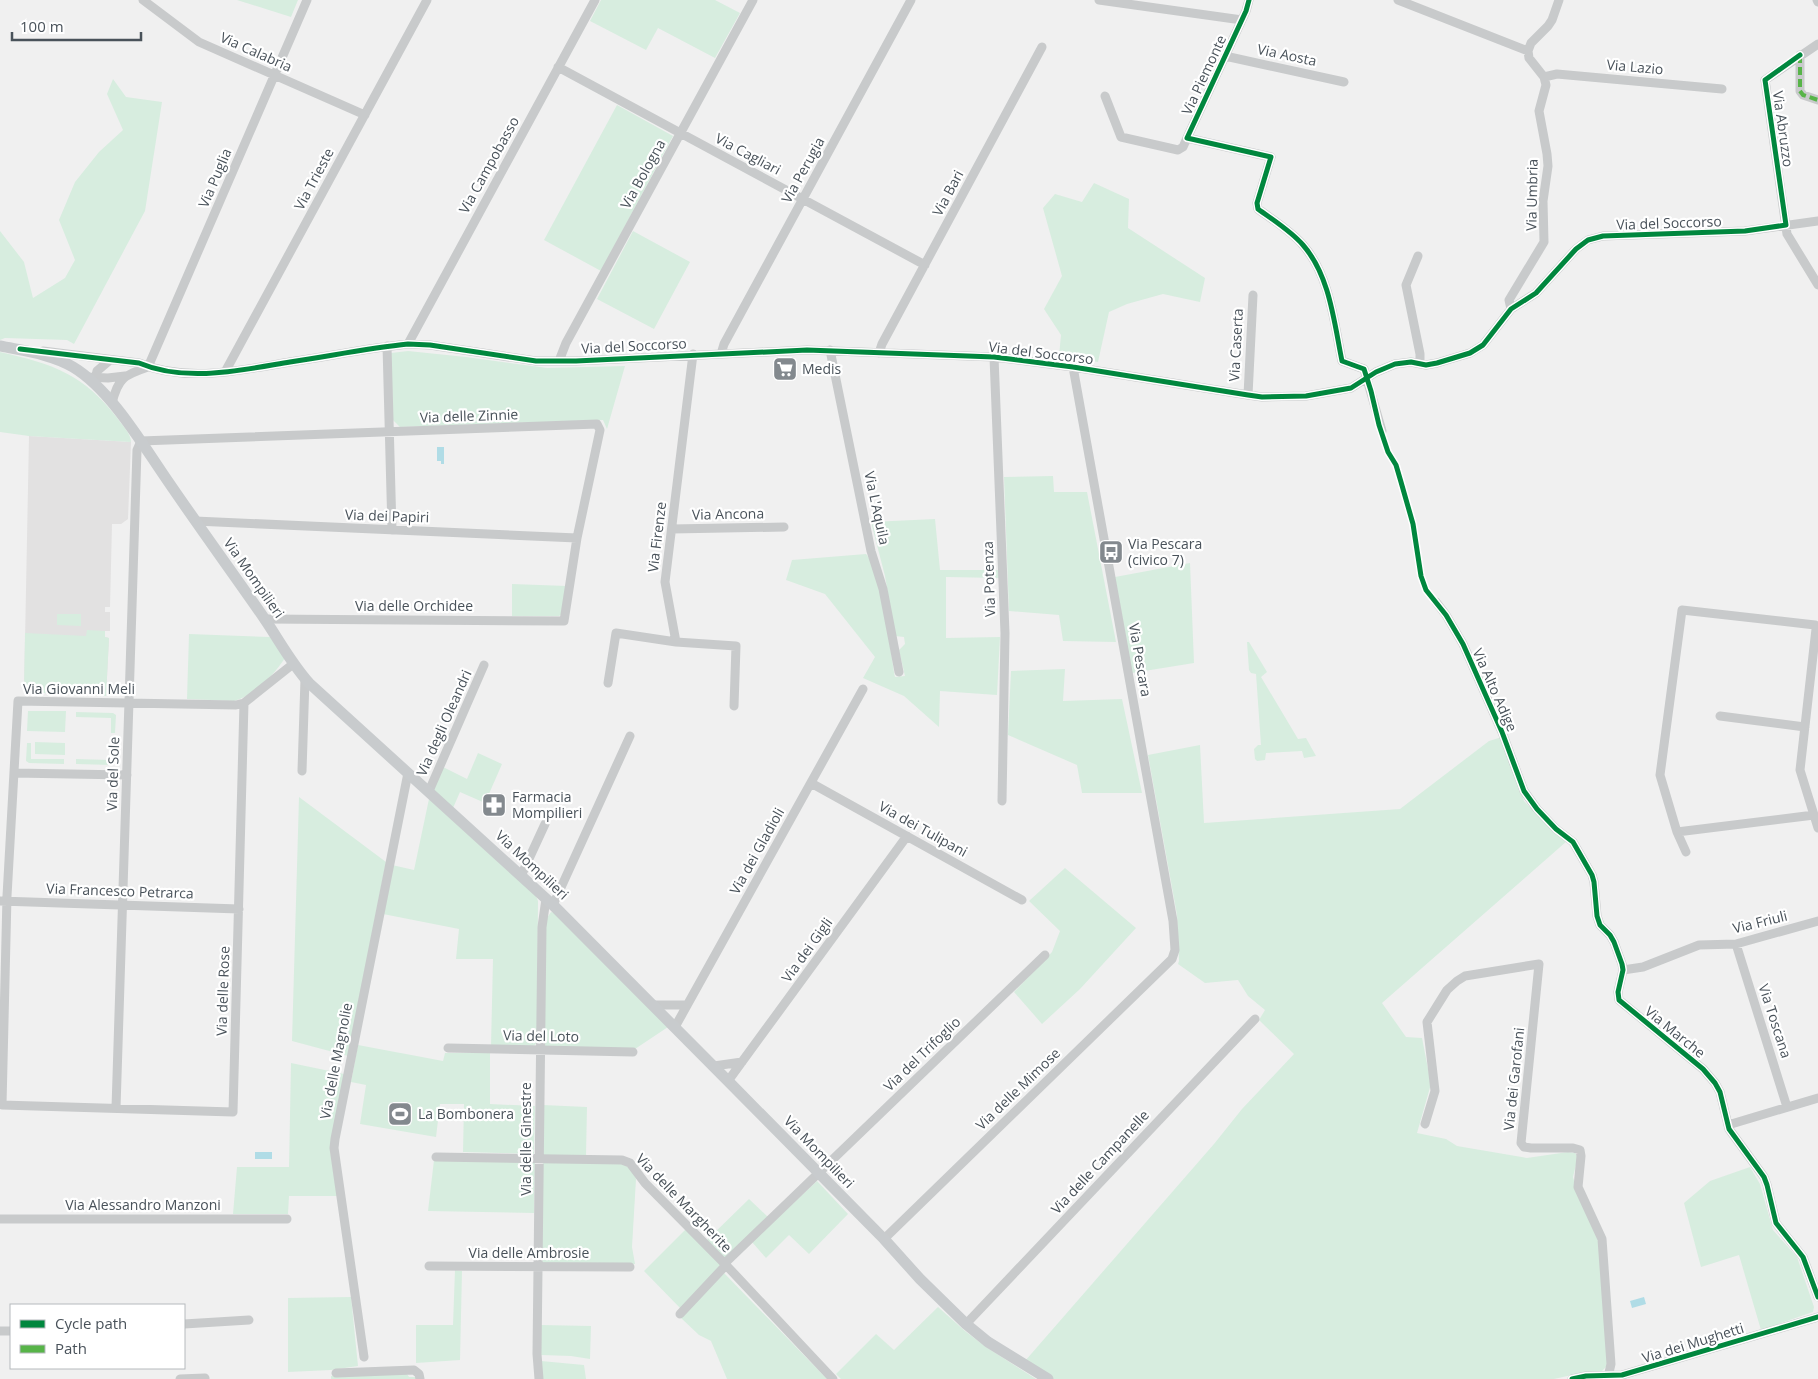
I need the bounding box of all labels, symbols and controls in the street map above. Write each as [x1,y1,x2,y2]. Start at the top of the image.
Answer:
scale bar [12,10,141,42]
text: 100 m [20,16,64,36]
street label: Via Calabria [217,27,295,76]
street label: Via Piemonte [1177,32,1230,118]
street label: Via Aosta [1256,39,1318,70]
street label: Via Lazio [1606,55,1664,78]
street label: Via Abruzzo [1769,90,1798,168]
street label: Via Campobasso [454,113,523,217]
street label: Via Cagliari [712,128,784,179]
street label: Via Perugia [777,133,829,206]
street label: Via Bologna [616,136,669,212]
street label: Via Trieste [289,144,338,213]
street label: Via Puglia [194,145,236,210]
street label: Via Umbria [1521,159,1542,231]
street label: Via Bari [928,167,968,219]
street label: Via del Soccorso [1616,211,1722,234]
street label: Via Caserta [1224,308,1247,382]
street label: Via del Soccorso [581,333,687,358]
street label: Via del Soccorso [987,337,1095,368]
supermarket icon: Medis [772,356,798,382]
place label: Medis [802,359,842,378]
street label: Via delle Zinnie [419,404,519,427]
street label: Via L'Aquila [860,469,895,546]
street label: Via Firenze [643,501,670,573]
street label: Via Ancona [692,503,764,524]
street label: Via dei Papiri [344,505,430,526]
street label: Via Mompilieri [220,534,289,621]
place label: Via Pescara (civico 7) [1128,534,1202,569]
bus stop icon: Via Pescara (civico 7) [1098,539,1124,565]
street label: Via Potenza [978,541,999,617]
street label: Via delle Orchidee [355,596,473,615]
street label: Via Pescara [1125,622,1156,698]
street label: Via Alto Adige [1469,645,1522,735]
street label: Via degli Oleandri [412,667,476,779]
street label: Via Giovanni Meli [23,679,135,698]
street label: Via del Sole [102,736,123,811]
place label: Farmacia Mompilieri [512,787,582,822]
pharmacy icon: Farmacia Mompilieri [481,792,507,818]
street label: Via dei Tulipani [875,796,971,861]
street label: Via dei Gladioli [725,804,788,897]
street label: Via Mompilieri [492,826,573,903]
street label: Via Francesco Petrarca [46,878,194,903]
street label: Via Friuli [1731,906,1789,937]
street label: Via dei Gigli [777,914,836,986]
street label: Via delle Rose [211,946,234,1036]
street label: Via Toscana [1755,981,1796,1060]
street label: Via delle Magnolie [315,1001,356,1121]
street label: Via Marche [1641,1001,1710,1062]
street label: Via del Trifoglio [879,1012,964,1095]
street label: Via del Loto [503,1025,579,1046]
street label: Via dei Garofani [1499,1026,1528,1131]
street label: Via delle Mimose [971,1043,1064,1134]
street label: Via delle Ginestre [516,1082,535,1196]
sports icon: La Bombonera [387,1101,413,1127]
place label: La Bombonera [418,1104,514,1123]
street label: Via delle Campanelle [1046,1106,1153,1218]
street label: Via Mompilieri [780,1111,859,1192]
street label: Via delle Margherite [632,1149,737,1256]
street label: Via Alessandro Manzoni [65,1195,221,1214]
street label: Via delle Ambrosie [469,1243,590,1262]
legend [10,1304,185,1369]
text: Cycle path [55,1313,127,1333]
street label: Via dei Mughetti [1640,1318,1746,1367]
text: Path [55,1338,87,1358]

